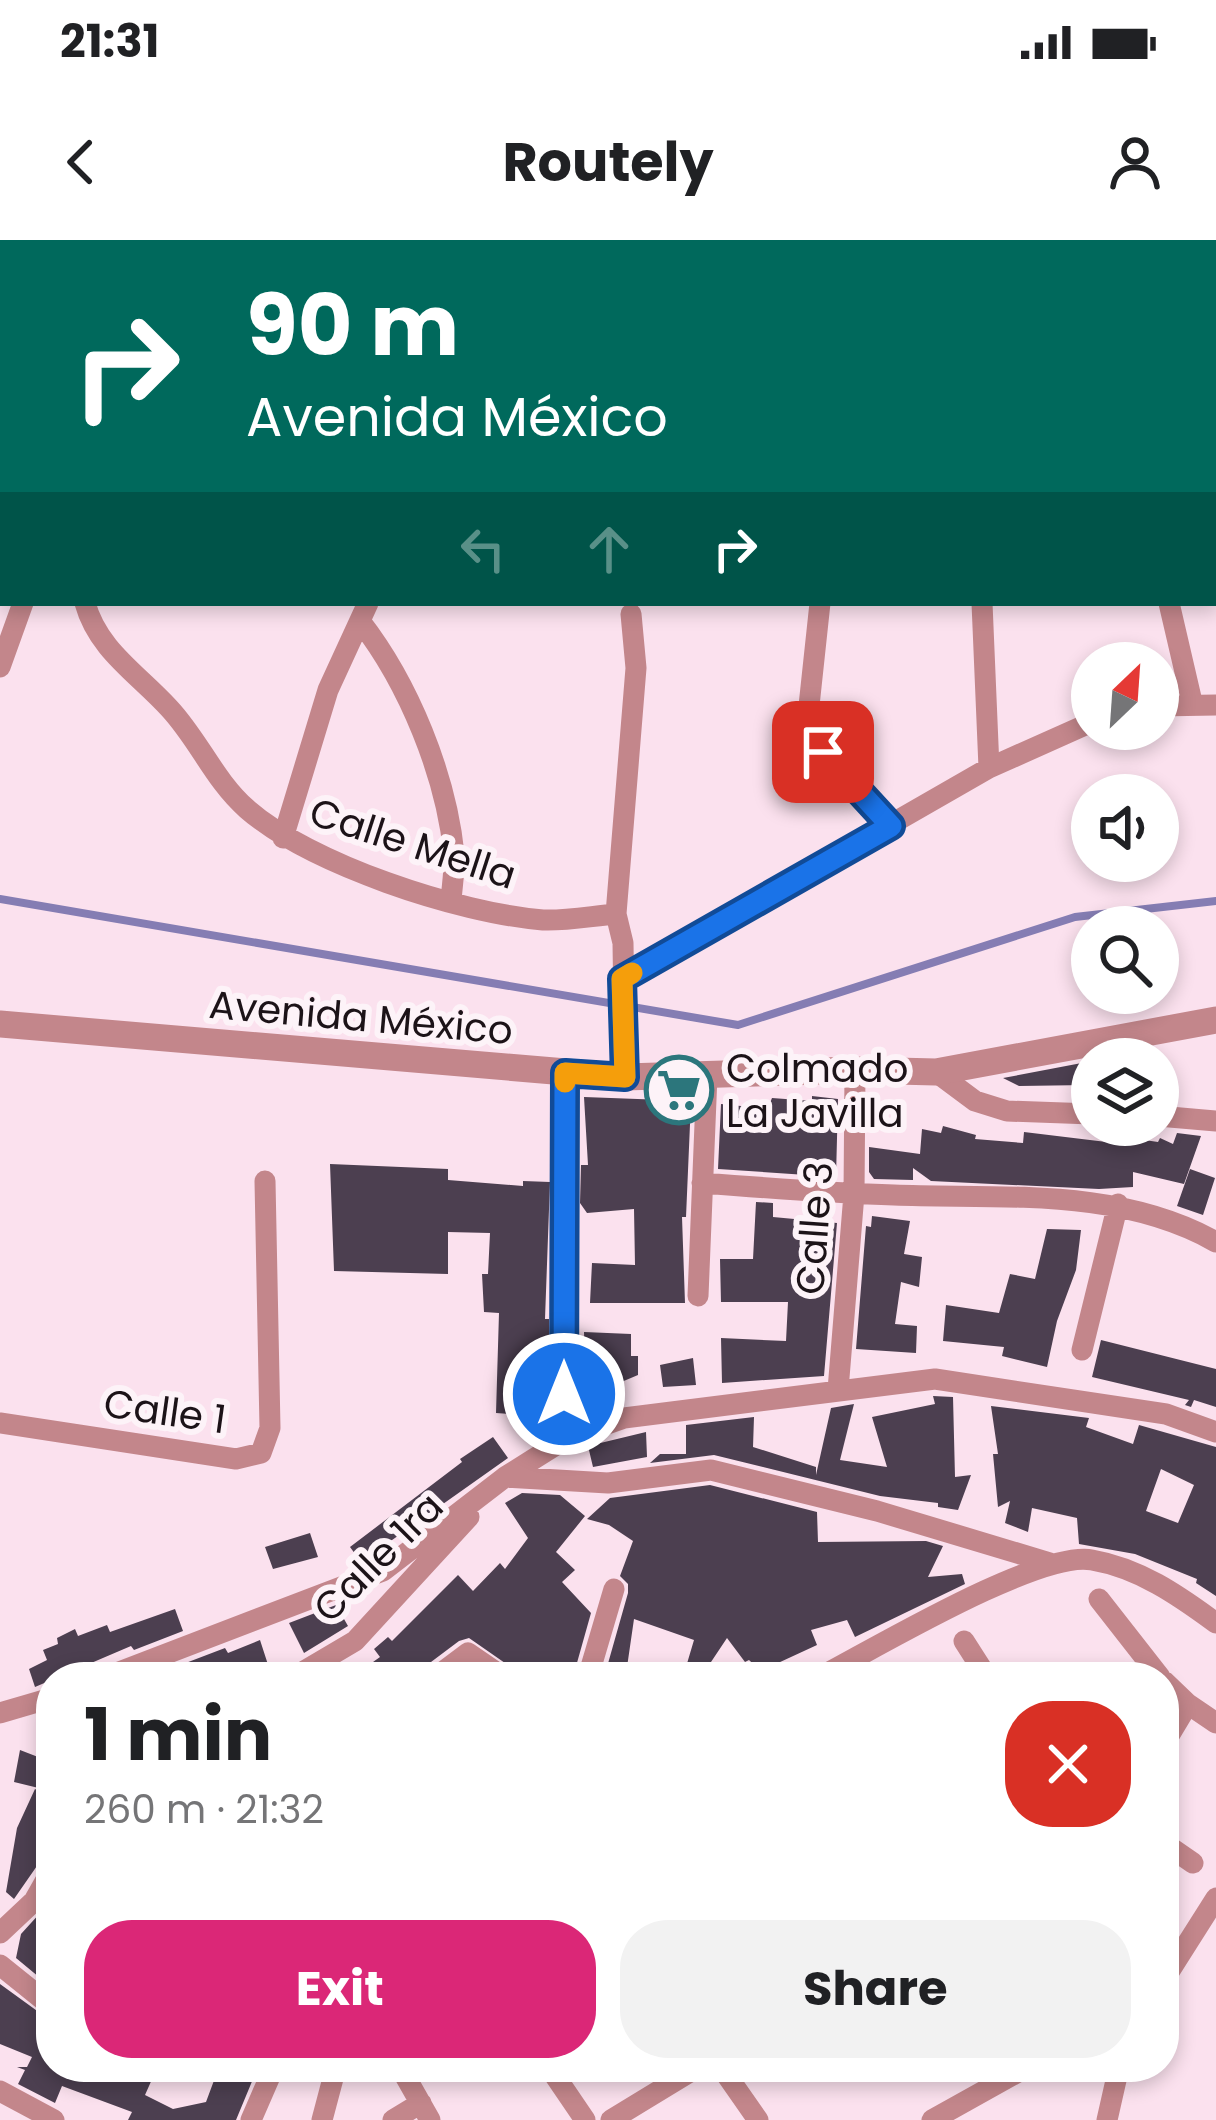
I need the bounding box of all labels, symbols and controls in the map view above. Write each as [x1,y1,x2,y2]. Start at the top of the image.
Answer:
text: 21:31 [60,10,160,73]
text: Routely [502,124,714,200]
icon: back [48,129,114,195]
icon: person [1102,129,1168,195]
text: 90 m [246,267,459,384]
icon: right [48,288,204,444]
text: Avenida México [246,379,668,455]
icon: left [450,516,516,582]
icon: ahead [576,516,642,582]
icon: right [702,516,768,582]
north arrow [1071,642,1179,750]
map controls [1071,642,1179,1146]
pin [772,701,874,803]
icon: arrive [790,719,856,785]
button: sound [1071,774,1179,882]
street label: Calle Mella [303,784,523,903]
button: search [1071,906,1179,1014]
street label: Avenida México [207,977,515,1058]
button: layers [1071,1038,1179,1146]
place label: Colmado La Javilla [726,1041,909,1141]
supermarket icon: Colmado La Javilla [644,1055,714,1125]
street label: Calle 3 [782,1160,847,1296]
position arrow [501,1331,627,1457]
street label: Calle 1 [100,1376,230,1447]
street label: Calle 1ra [301,1480,456,1635]
text: 1 min [84,1684,272,1785]
button: close [1005,1701,1131,1827]
text: 260 m · 21:32 [84,1782,324,1837]
button: Exit [84,1920,596,2058]
button: Share [620,1920,1131,2058]

